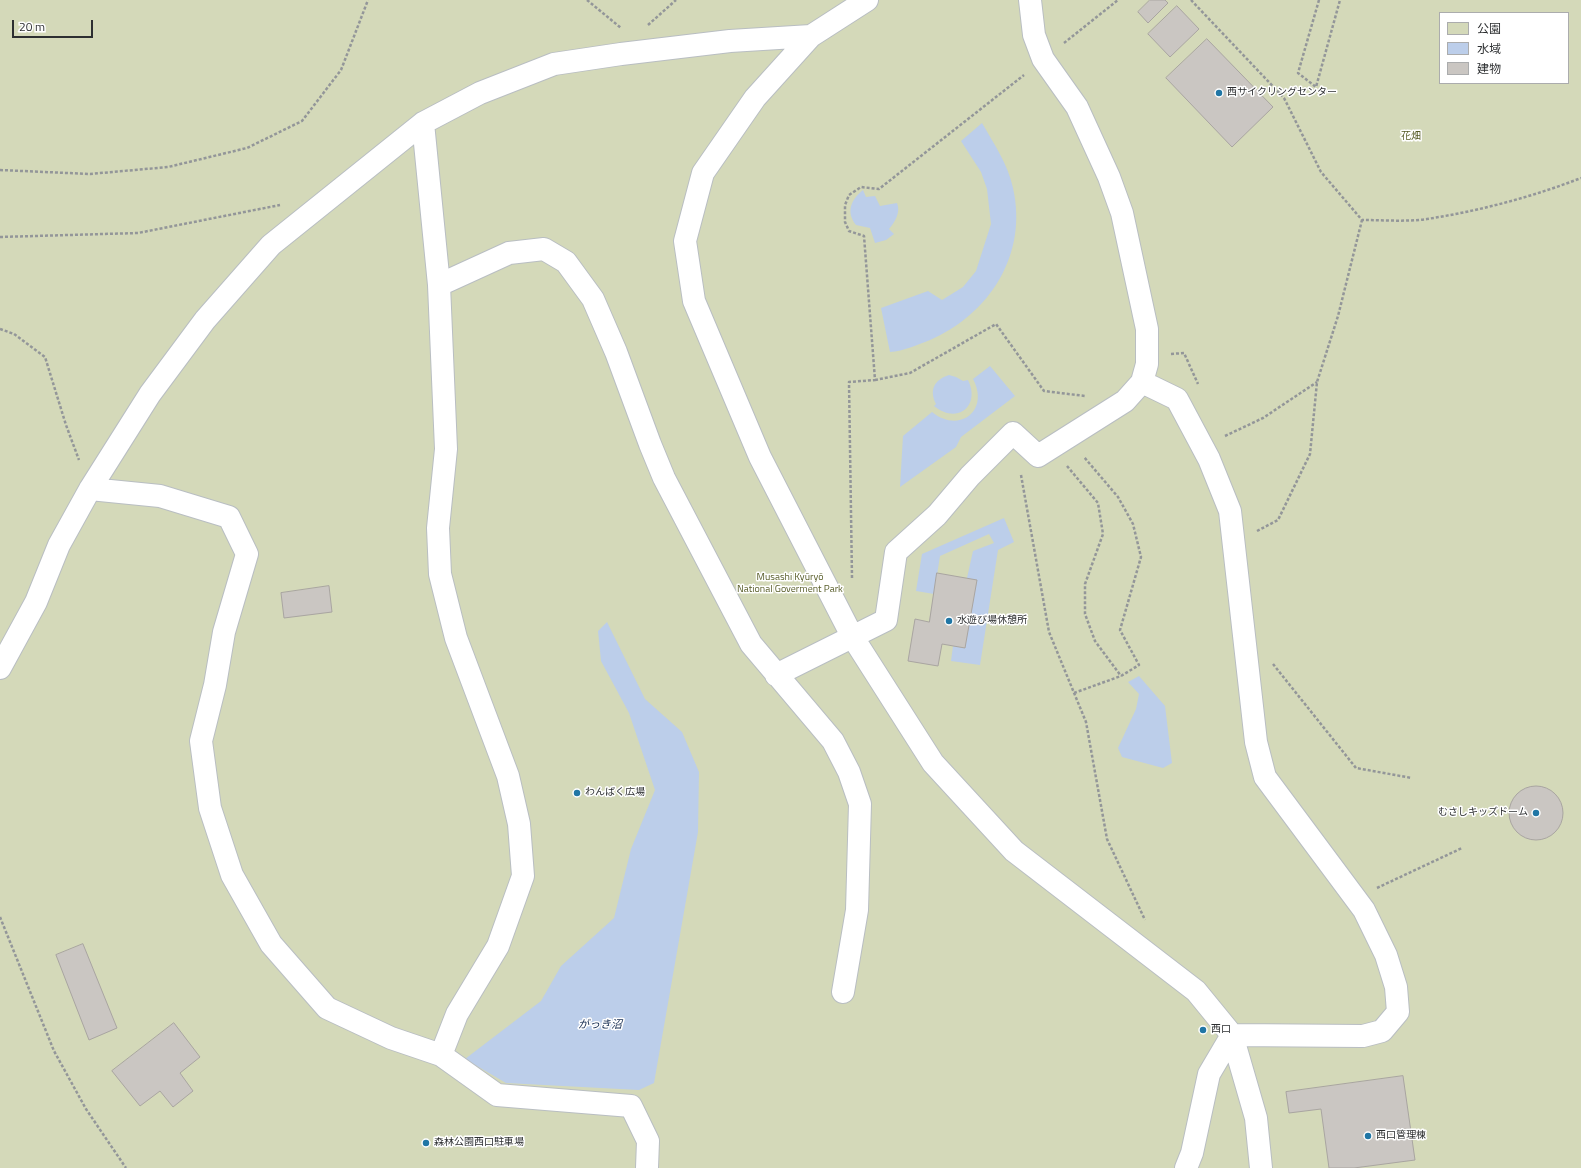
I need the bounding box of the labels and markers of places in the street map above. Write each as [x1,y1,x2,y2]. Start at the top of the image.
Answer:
place label: 西サイクリングセンター [1227,87,1337,99]
marker: 西サイクリングセンター [1214,88,1224,98]
place label: 水遊び場休憩所 [957,615,1027,627]
marker: 水遊び場休憩所 [944,616,954,626]
place label: わんぱく広場 [585,787,645,799]
marker: わんぱく広場 [572,788,582,798]
place label: むさしキッズドーム [1438,807,1528,819]
marker: むさしキッズドーム [1531,808,1541,818]
place label: 西口 [1211,1024,1231,1036]
marker: 西口 [1198,1025,1208,1035]
place label: 西口管理棟 [1376,1130,1426,1142]
marker: 西口管理棟 [1363,1131,1373,1141]
place label: 森林公園西口駐車場 [434,1137,524,1149]
marker: 森林公園西口駐車場 [421,1138,431,1148]

